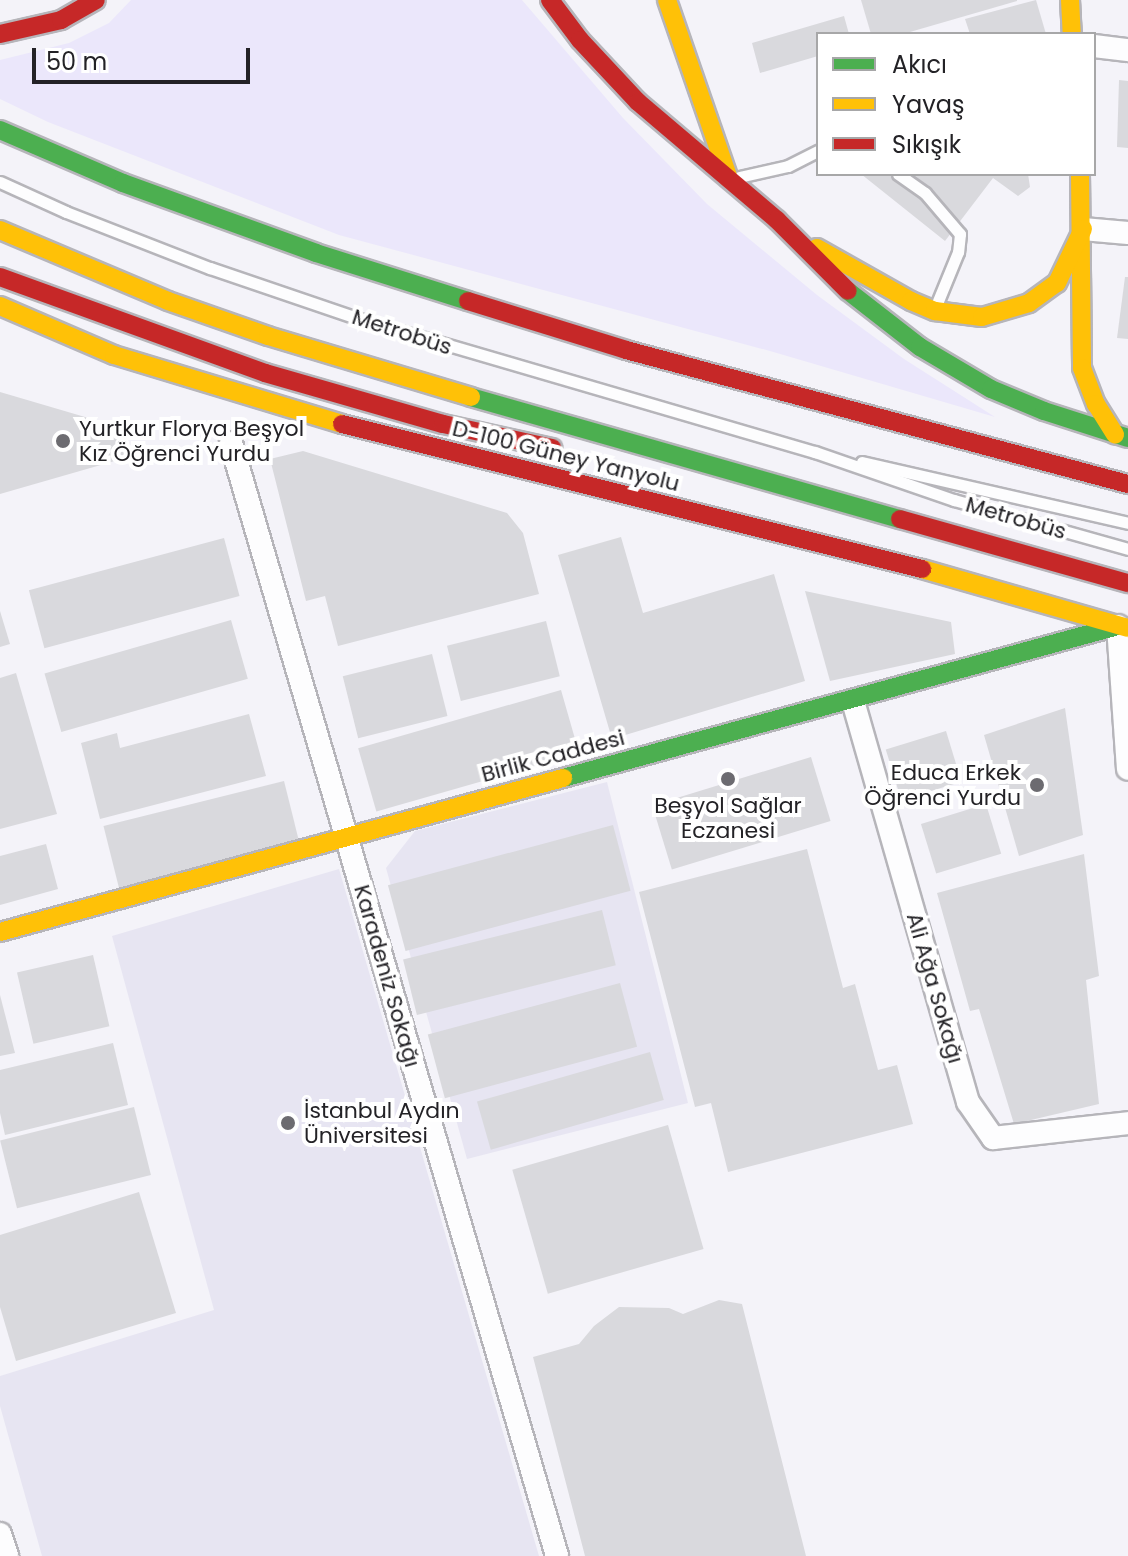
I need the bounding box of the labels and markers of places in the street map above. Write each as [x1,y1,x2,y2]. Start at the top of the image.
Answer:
place label: Yurtkur Florya Beşyol Kız Öğrenci Yurdu [79,415,304,466]
marker: Yurtkur Florya Beşyol Kız Öğrenci Yurdu [54,432,72,450]
place label: Educa Erkek Öğrenci Yurdu [864,759,1021,810]
marker: Beşyol Sağlar Eczanesi [719,770,737,788]
marker: Educa Erkek Öğrenci Yurdu [1028,776,1046,794]
place label: Beşyol Sağlar Eczanesi [654,792,802,844]
place label: İstanbul Aydın Üniversitesi [304,1097,460,1148]
marker: İstanbul Aydın Üniversitesi [279,1114,297,1132]

